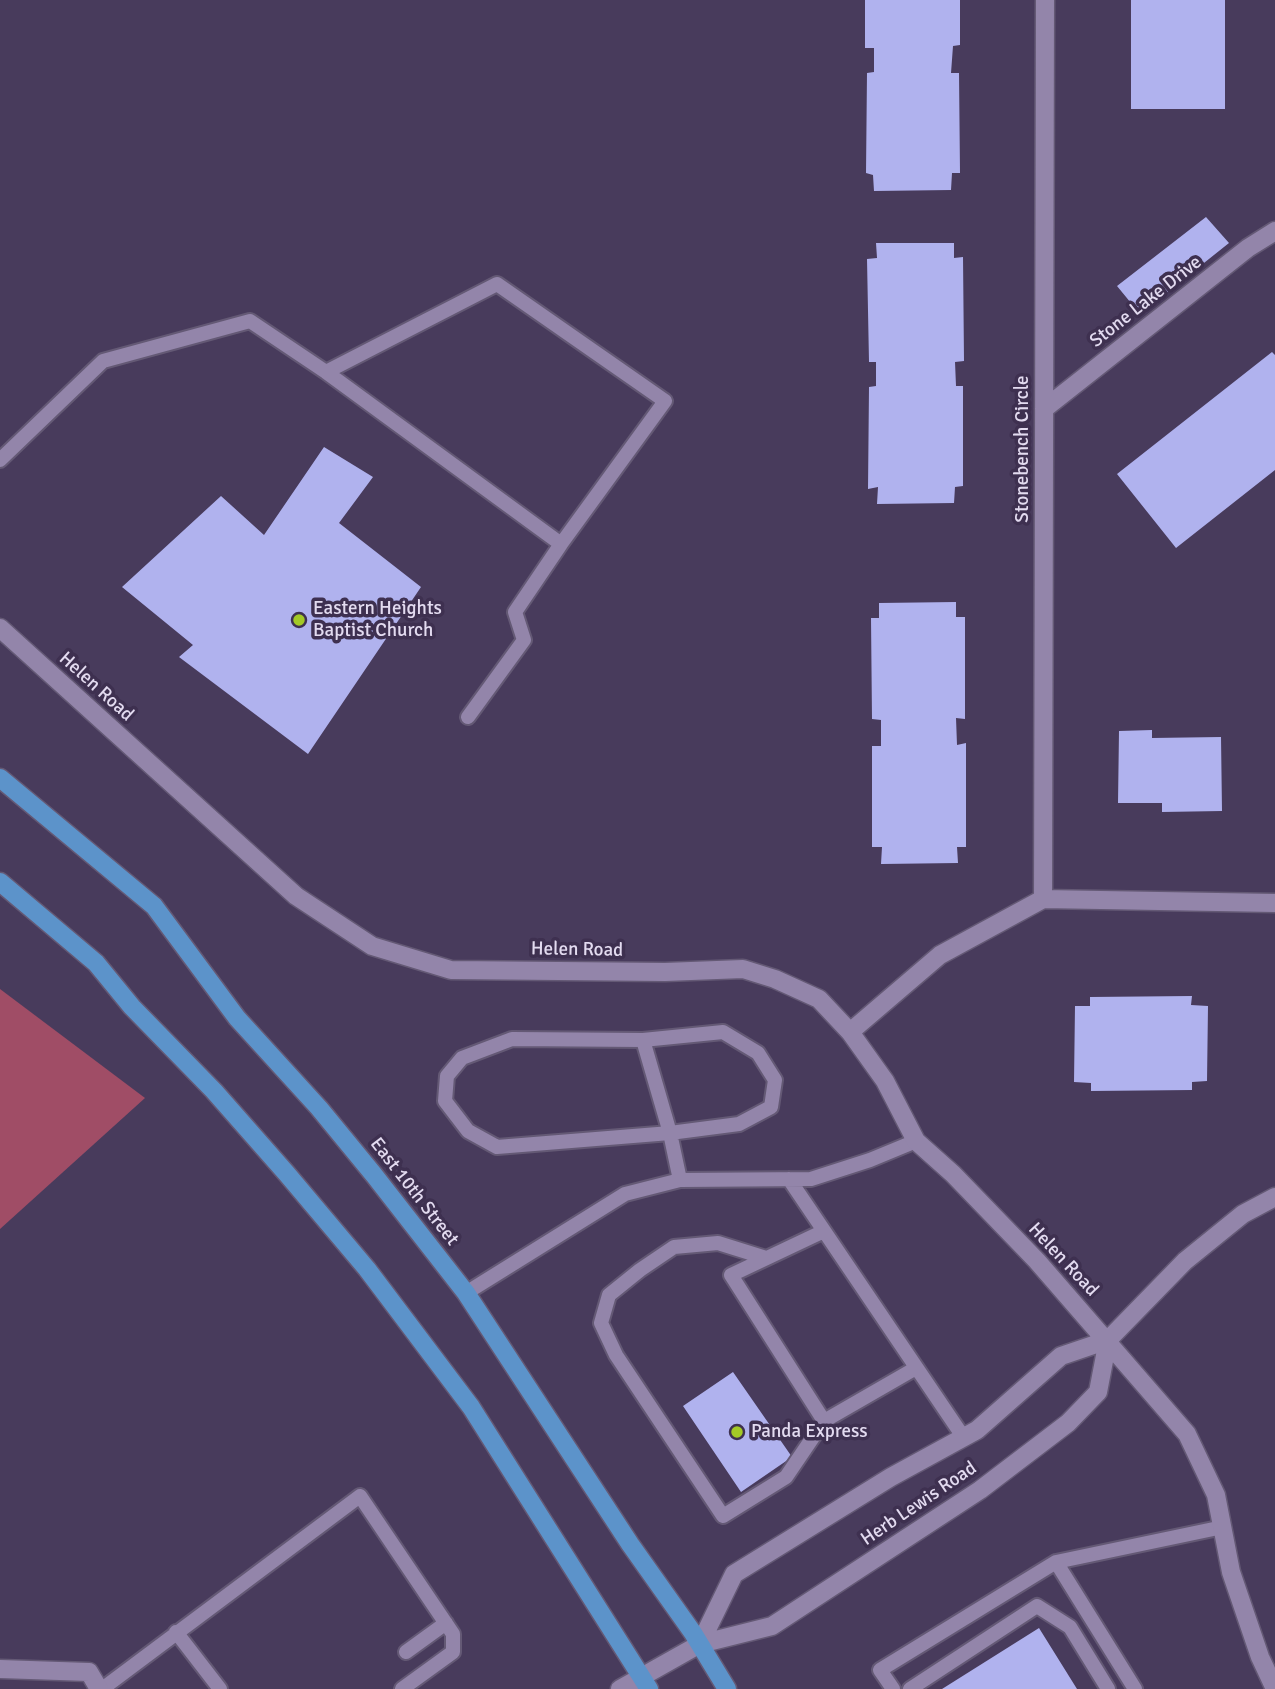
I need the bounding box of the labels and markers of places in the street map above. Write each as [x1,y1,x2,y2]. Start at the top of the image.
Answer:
place label: Eastern Heights Baptist Church [313,598,442,642]
marker: Eastern Heights Baptist Church [291,612,307,628]
place label: Panda Express [751,1421,868,1443]
marker: Panda Express [729,1424,745,1440]

